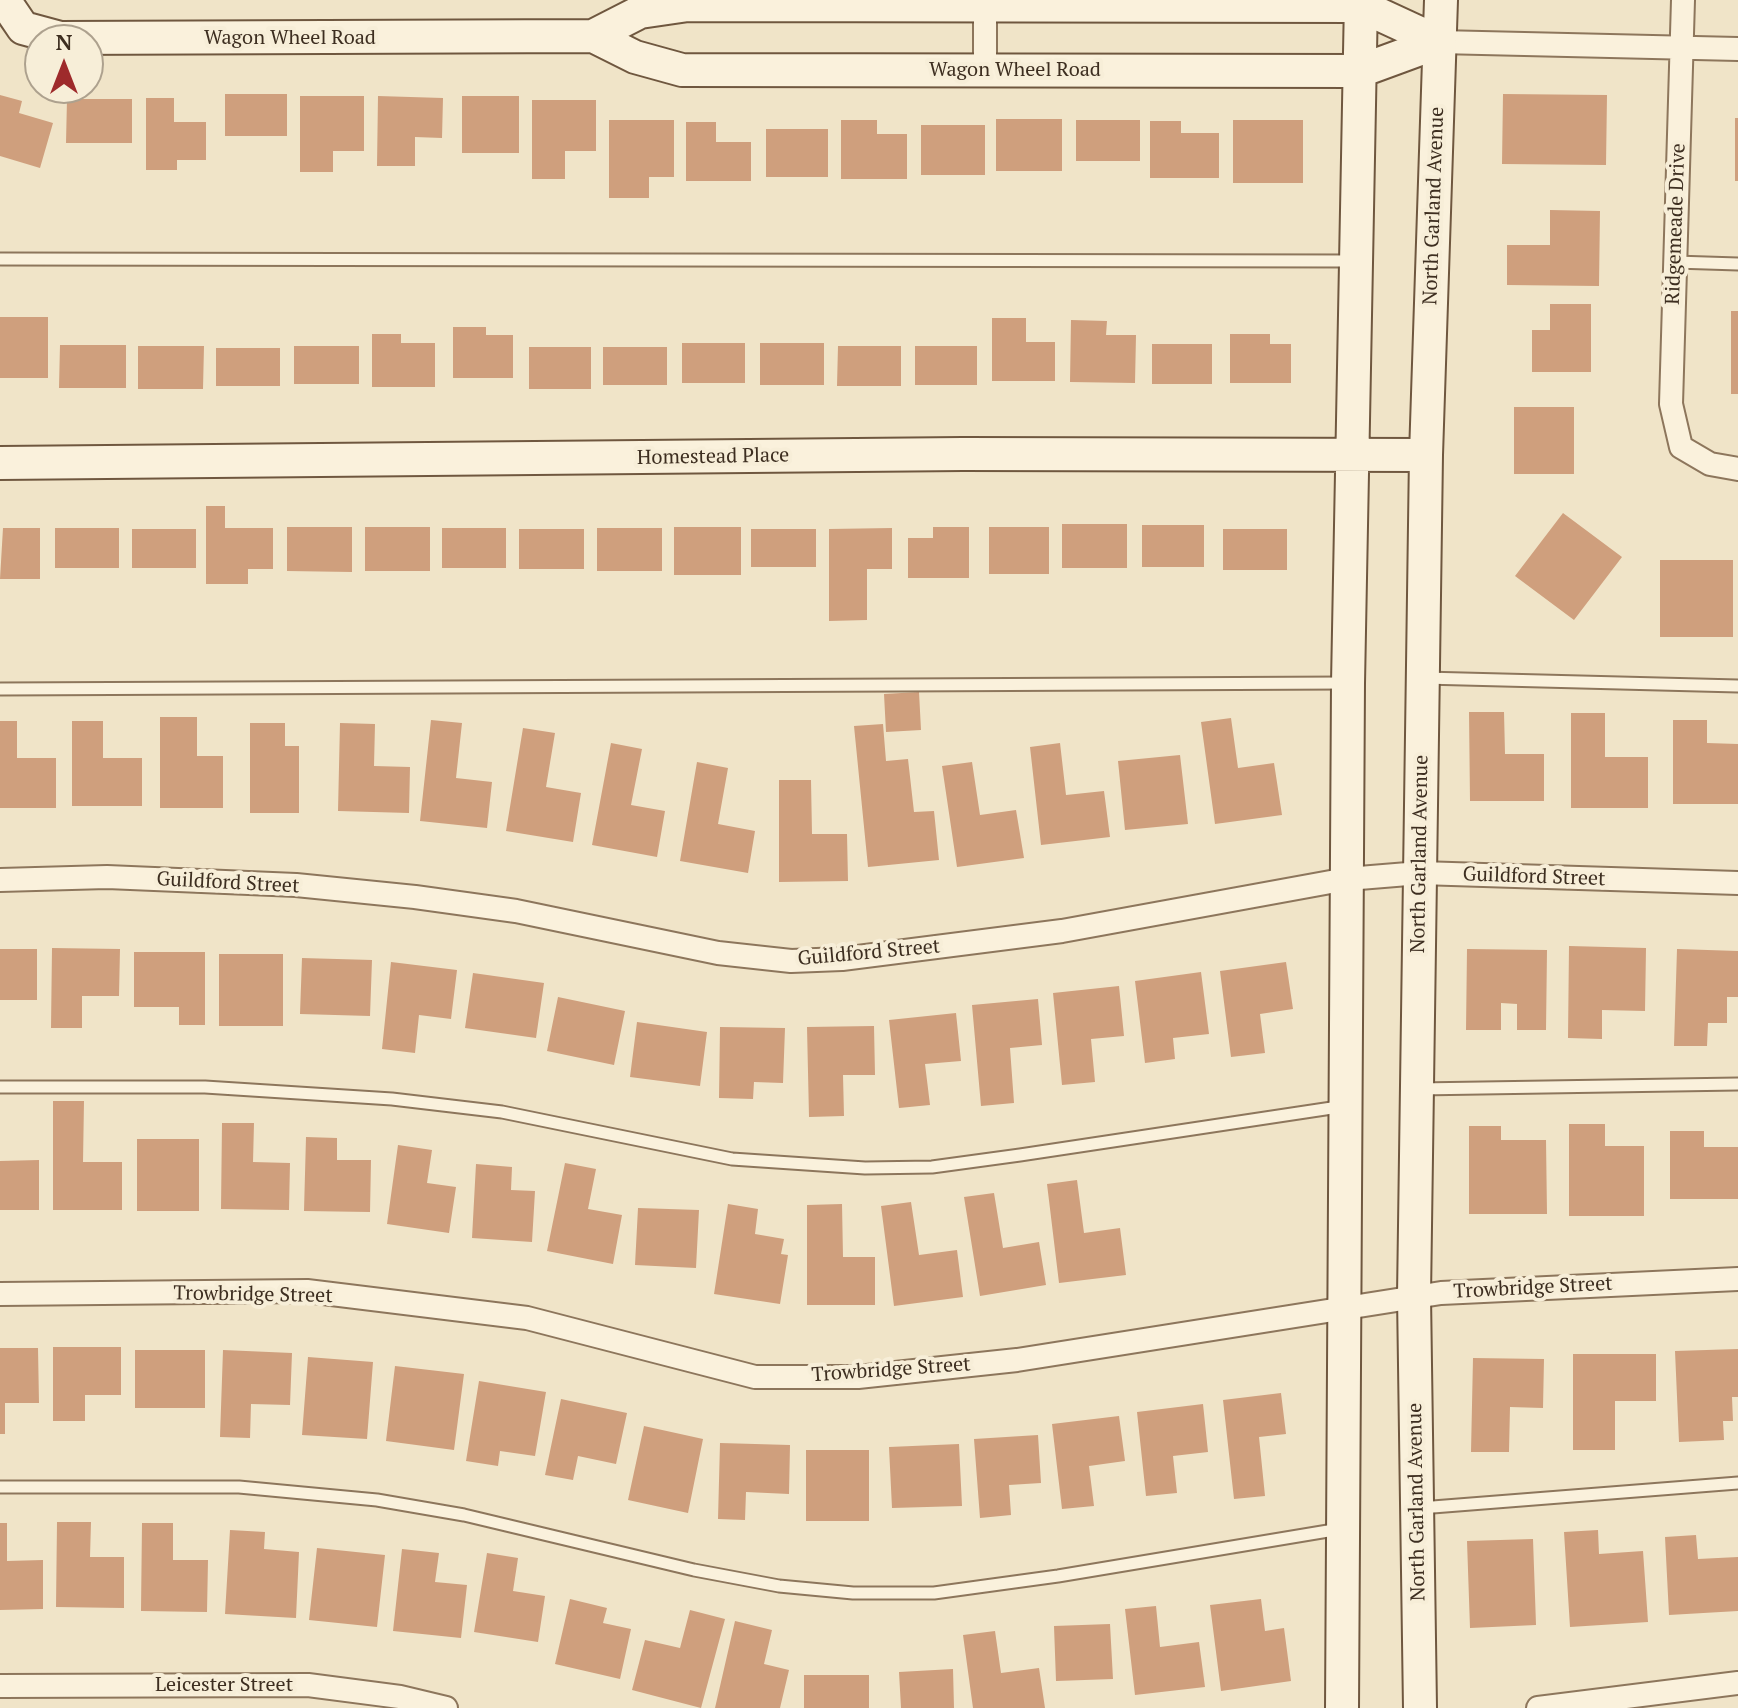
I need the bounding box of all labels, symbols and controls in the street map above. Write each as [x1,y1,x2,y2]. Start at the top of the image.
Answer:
north arrow [24,24,104,104]
street label: Wagon Wheel Road [204,26,376,50]
text: N [56,27,72,56]
street label: Wagon Wheel Road [929,58,1101,82]
street label: North Garland Avenue [1419,106,1449,306]
street label: Ridgemeade Drive [1661,143,1691,305]
street label: Homestead Place [637,444,789,470]
street label: North Garland Avenue [1406,755,1434,953]
street label: Guildford Street [1462,863,1606,891]
street label: Guildford Street [156,867,300,899]
street label: Guildford Street [797,935,941,971]
street label: Trowbridge Street [1453,1272,1613,1304]
street label: Trowbridge Street [173,1282,333,1308]
street label: Trowbridge Street [811,1352,971,1388]
street label: North Garland Avenue [1403,1403,1431,1601]
street label: Leicester Street [155,1673,293,1697]

